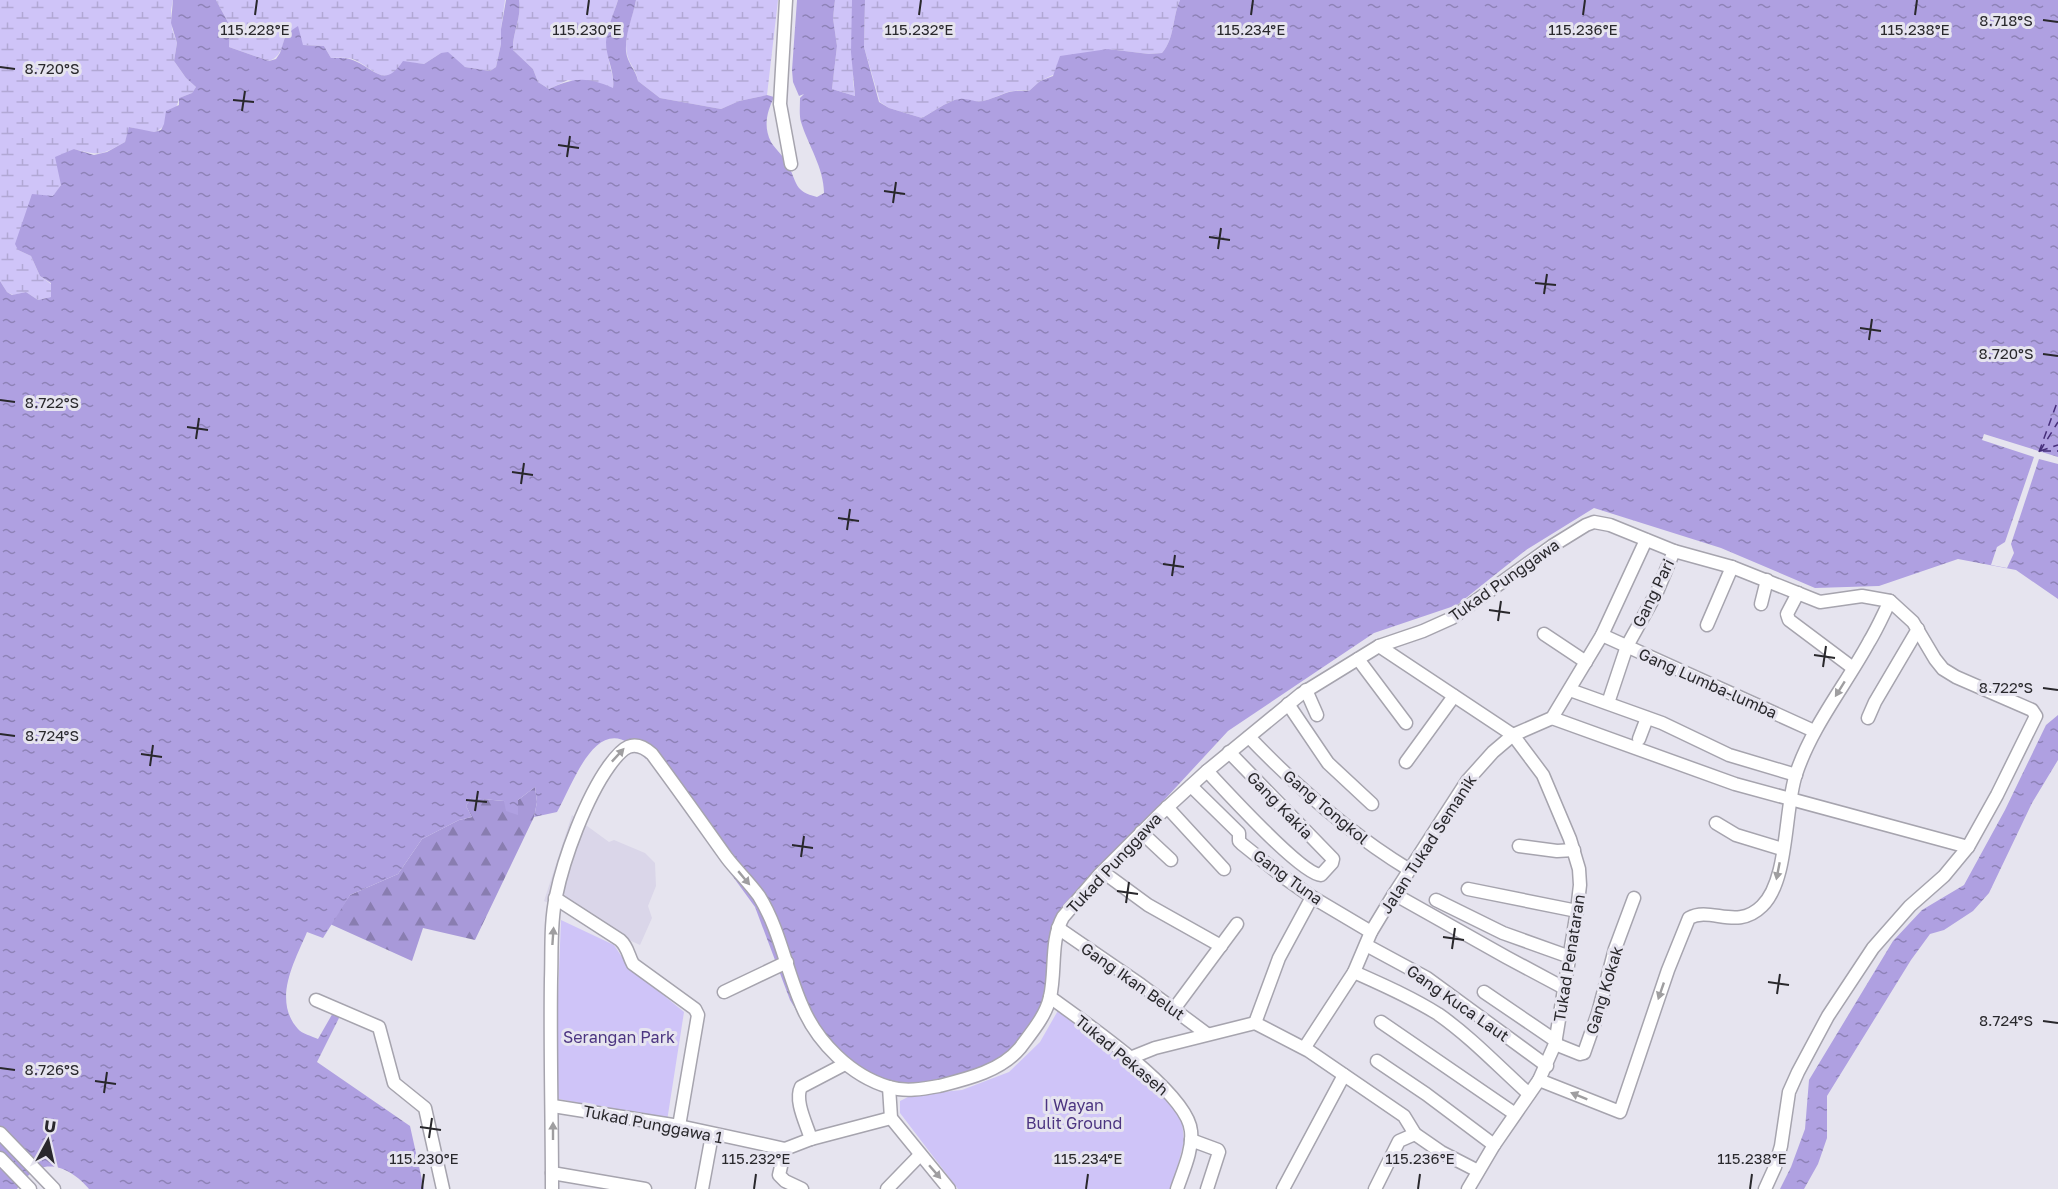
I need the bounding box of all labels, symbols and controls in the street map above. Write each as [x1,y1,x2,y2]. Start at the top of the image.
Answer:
text: 8.718°S [1979,11,2033,29]
text: 115.228°E [220,20,290,38]
text: 115.230°E [552,20,622,38]
text: 115.232°E [885,20,953,38]
text: 115.234°E [1217,20,1285,38]
text: 115.236°E [1548,20,1618,38]
text: 115.238°E [1880,20,1950,38]
text: 8.720°S [24,59,80,77]
text: 8.720°S [1978,344,2034,362]
text: 8.722°S [25,393,79,411]
street label: Tukad Punggawa [1445,534,1563,626]
street label: Gang Pari [1628,555,1678,631]
street label: Gang Lumba-lumba [1636,643,1780,723]
text: 8.722°S [1979,678,2033,696]
one-way arrow [1835,680,1846,697]
text: 8.724°S [25,726,79,744]
one-way arrow [611,748,625,763]
street label: Gang Tongkol [1279,766,1373,848]
street label: Gang Kakia [1243,767,1317,843]
street label: Jalan Tukad Semanik [1376,771,1480,917]
street label: Tukad Punggawa [1062,809,1166,917]
street label: Gang Tuna [1249,845,1327,909]
one-way arrow [1773,862,1782,881]
one-way arrow [738,870,751,886]
street label: Tukad Penataran [1549,893,1589,1023]
one-way arrow [548,926,557,945]
street label: Gang Ikan Belut [1077,938,1189,1024]
street label: Gang Kokak [1581,943,1627,1037]
street label: Gang Kuca Laut [1403,960,1513,1046]
one-way arrow [1655,982,1665,1000]
street label: Tukad Pekaseh [1072,1010,1172,1100]
text: 8.724°S [1979,1011,2033,1029]
park label: Serangan Park [563,1027,675,1047]
text: 8.726°S [25,1060,79,1078]
one-way arrow [1570,1091,1588,1101]
park label: I Wayan Bulit Ground [1026,1095,1122,1133]
street label: Tukad Punggawa 1 [581,1101,725,1147]
north arrow [18,1111,78,1171]
text: U [43,1115,57,1137]
one-way arrow [548,1121,557,1140]
text: 115.230°E [389,1149,459,1167]
text: 115.232°E [722,1149,790,1167]
text: 115.234°E [1054,1149,1122,1167]
text: 115.236°E [1385,1149,1455,1167]
text: 115.238°E [1717,1149,1787,1167]
one-way arrow [928,1164,941,1179]

